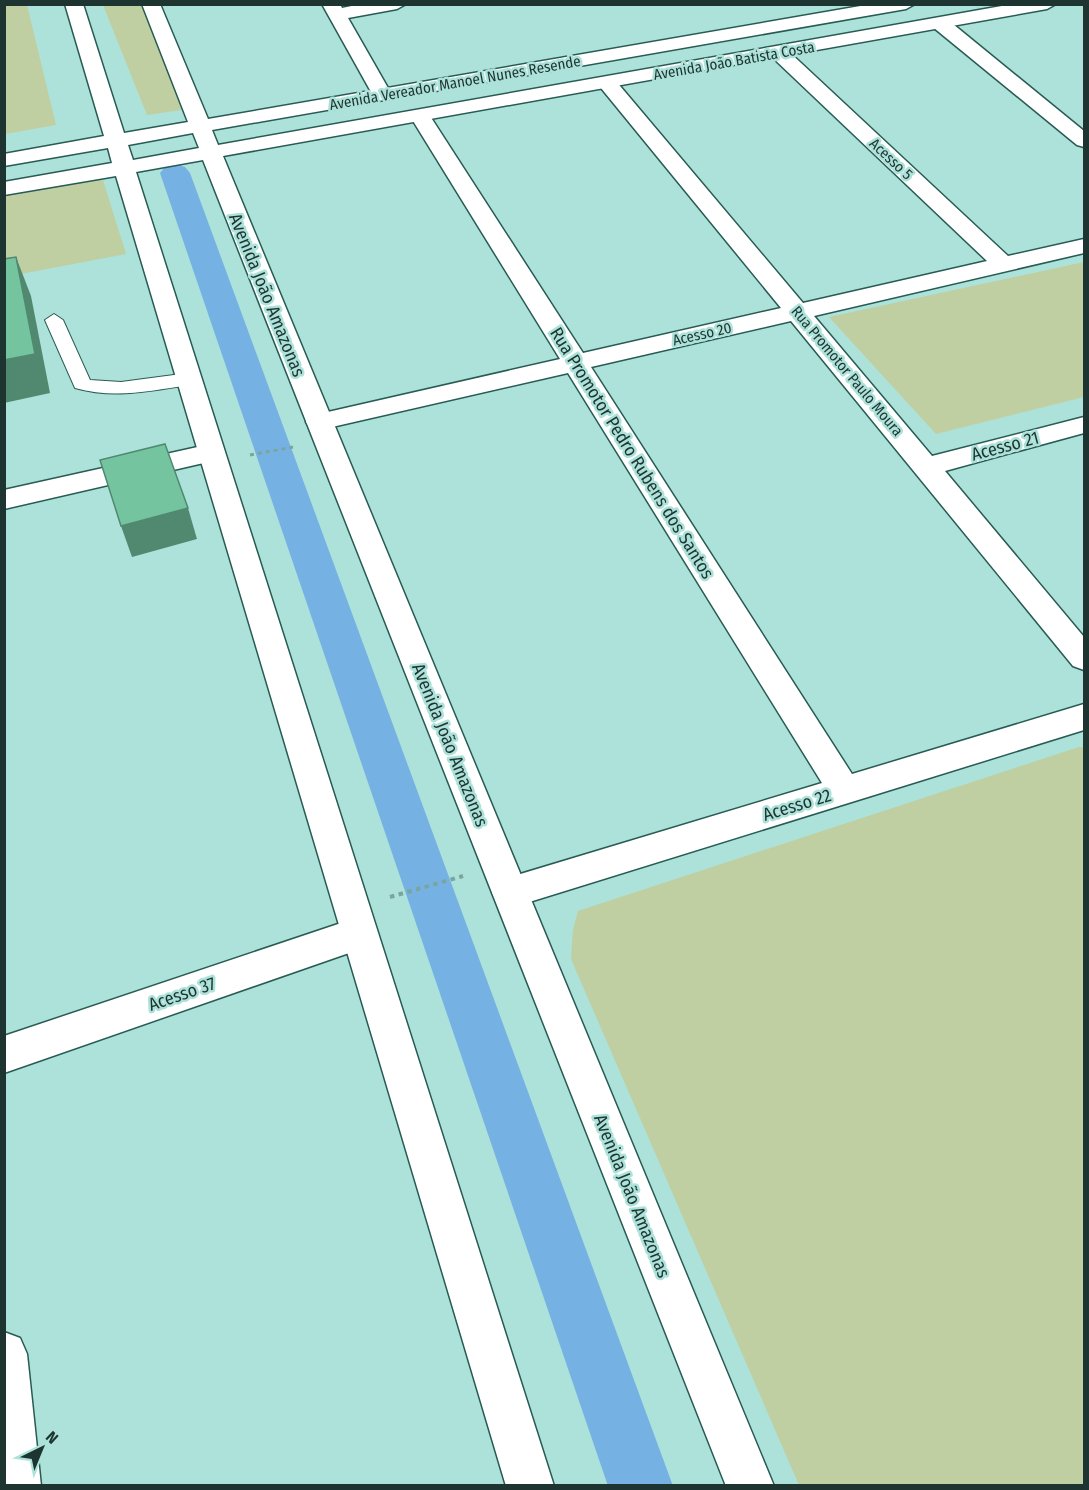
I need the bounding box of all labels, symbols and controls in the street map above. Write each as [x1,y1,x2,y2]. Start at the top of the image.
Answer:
street label: Avenida João Batista Costa [652,38,816,84]
street label: Avenida Vereador Manoel Nunes Resende [328,52,582,114]
street label: Acesso 5 [866,135,916,184]
street label: Avenida João Amazonas [224,210,310,380]
street label: Rua Promotor Paulo Moura [787,302,907,440]
street label: Acesso 20 [671,318,733,350]
street label: Rua Promotor Pedro Rubens dos Santos [545,323,719,583]
street label: Acesso 21 [969,426,1041,466]
street label: Avenida João Amazonas [407,660,493,830]
street label: Acesso 22 [760,784,834,826]
street label: Acesso 37 [145,972,219,1016]
street label: Avenida João Amazonas [589,1111,675,1281]
north arrow [12,1418,72,1478]
text: N [42,1427,62,1448]

